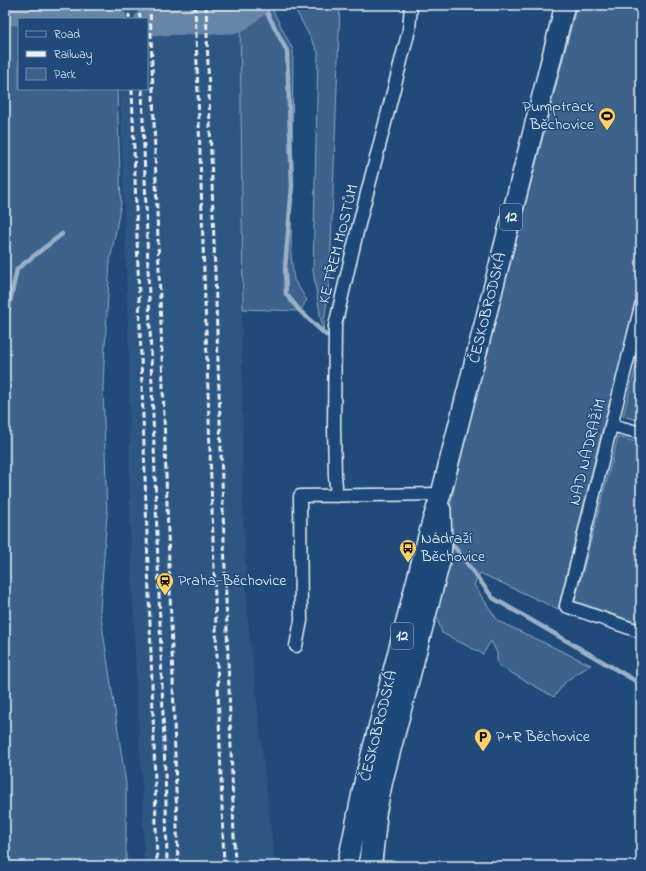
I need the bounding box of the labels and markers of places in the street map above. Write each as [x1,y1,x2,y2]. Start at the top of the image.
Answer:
place label: Pumptrack Běchovice [522,95,595,137]
sports icon: Pumptrack Běchovice [597,106,617,131]
place label: Nádraží Běchovice [420,527,486,569]
bus stop icon: Nádraží Běchovice [398,538,418,563]
place label: Praha-Běchovice [178,569,287,593]
station icon: Praha-Běchovice [155,571,175,596]
place label: P+R Běchovice [496,725,591,749]
parking icon: P+R Běchovice [473,727,493,752]

